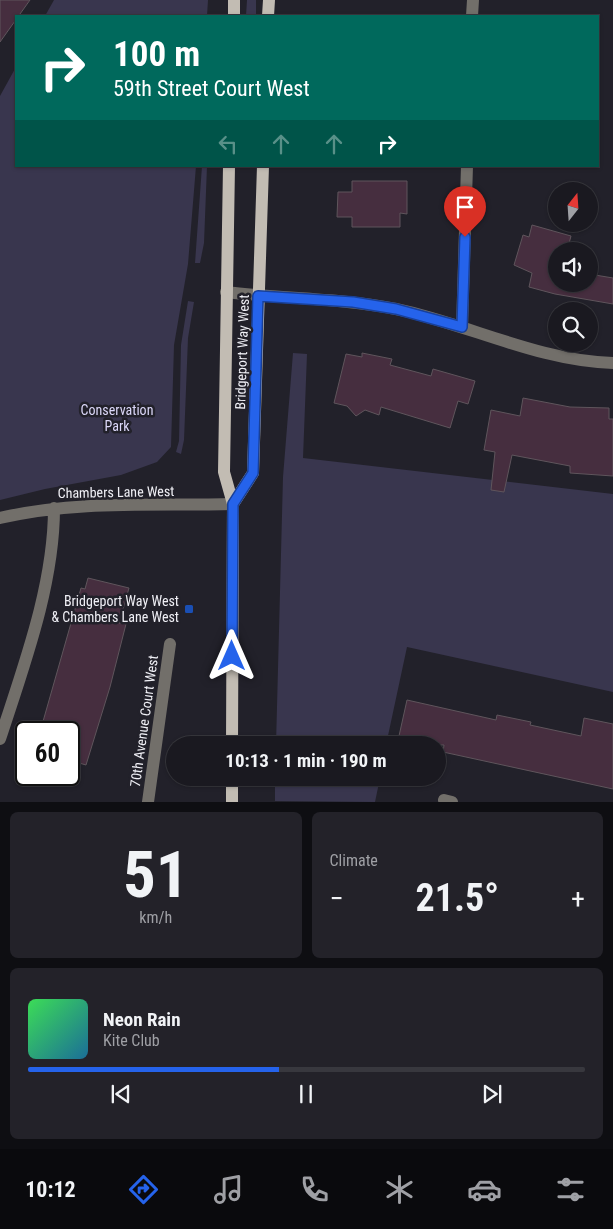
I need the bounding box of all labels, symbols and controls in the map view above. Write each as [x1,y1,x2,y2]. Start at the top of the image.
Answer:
text: 100 m [113,34,200,75]
icon: right [30,35,95,100]
text: 59th Street Court West [113,76,310,101]
icon: left [214,130,242,158]
icon: ahead [267,130,295,158]
icon: ahead [320,130,348,158]
icon: right [373,130,401,158]
north arrow [548,182,598,232]
map controls [548,182,598,352]
pin [444,186,486,237]
icon: arrive [451,193,479,221]
button: sound [548,242,598,292]
street label: Bridgeport Way West [232,294,252,410]
button: search [548,302,598,352]
park label: Conservation Park [81,402,153,434]
street label: Chambers Lane West [57,483,175,501]
place label: Bridgeport Way West & Chambers Lane West [51,593,179,625]
marker: Bridgeport Way West & Chambers Lane West [183,603,195,615]
position arrow [205,629,257,681]
street label: 70th Avenue Court West [127,654,161,788]
speed limit sign: 60 [15,721,80,786]
text: 10:13 · 1 min · 190 m [225,749,387,772]
text: 51 [123,837,189,913]
text: Climate [330,851,378,870]
text: 21.5° [416,876,499,920]
text: − [330,882,344,915]
text: + [571,882,585,915]
text: km/h [139,908,172,927]
text: Neon Rain [103,1008,181,1031]
text: Kite Club [103,1031,160,1050]
icon: previous [107,1080,135,1108]
icon: pause [292,1080,320,1108]
icon: next [478,1080,506,1108]
icon: directions [126,1172,161,1207]
icon: music [211,1172,246,1207]
icon: phone [297,1172,332,1207]
icon: climate [382,1172,417,1207]
icon: car [467,1172,502,1207]
icon: filters [553,1172,588,1207]
text: 10:12 [25,1177,76,1202]

